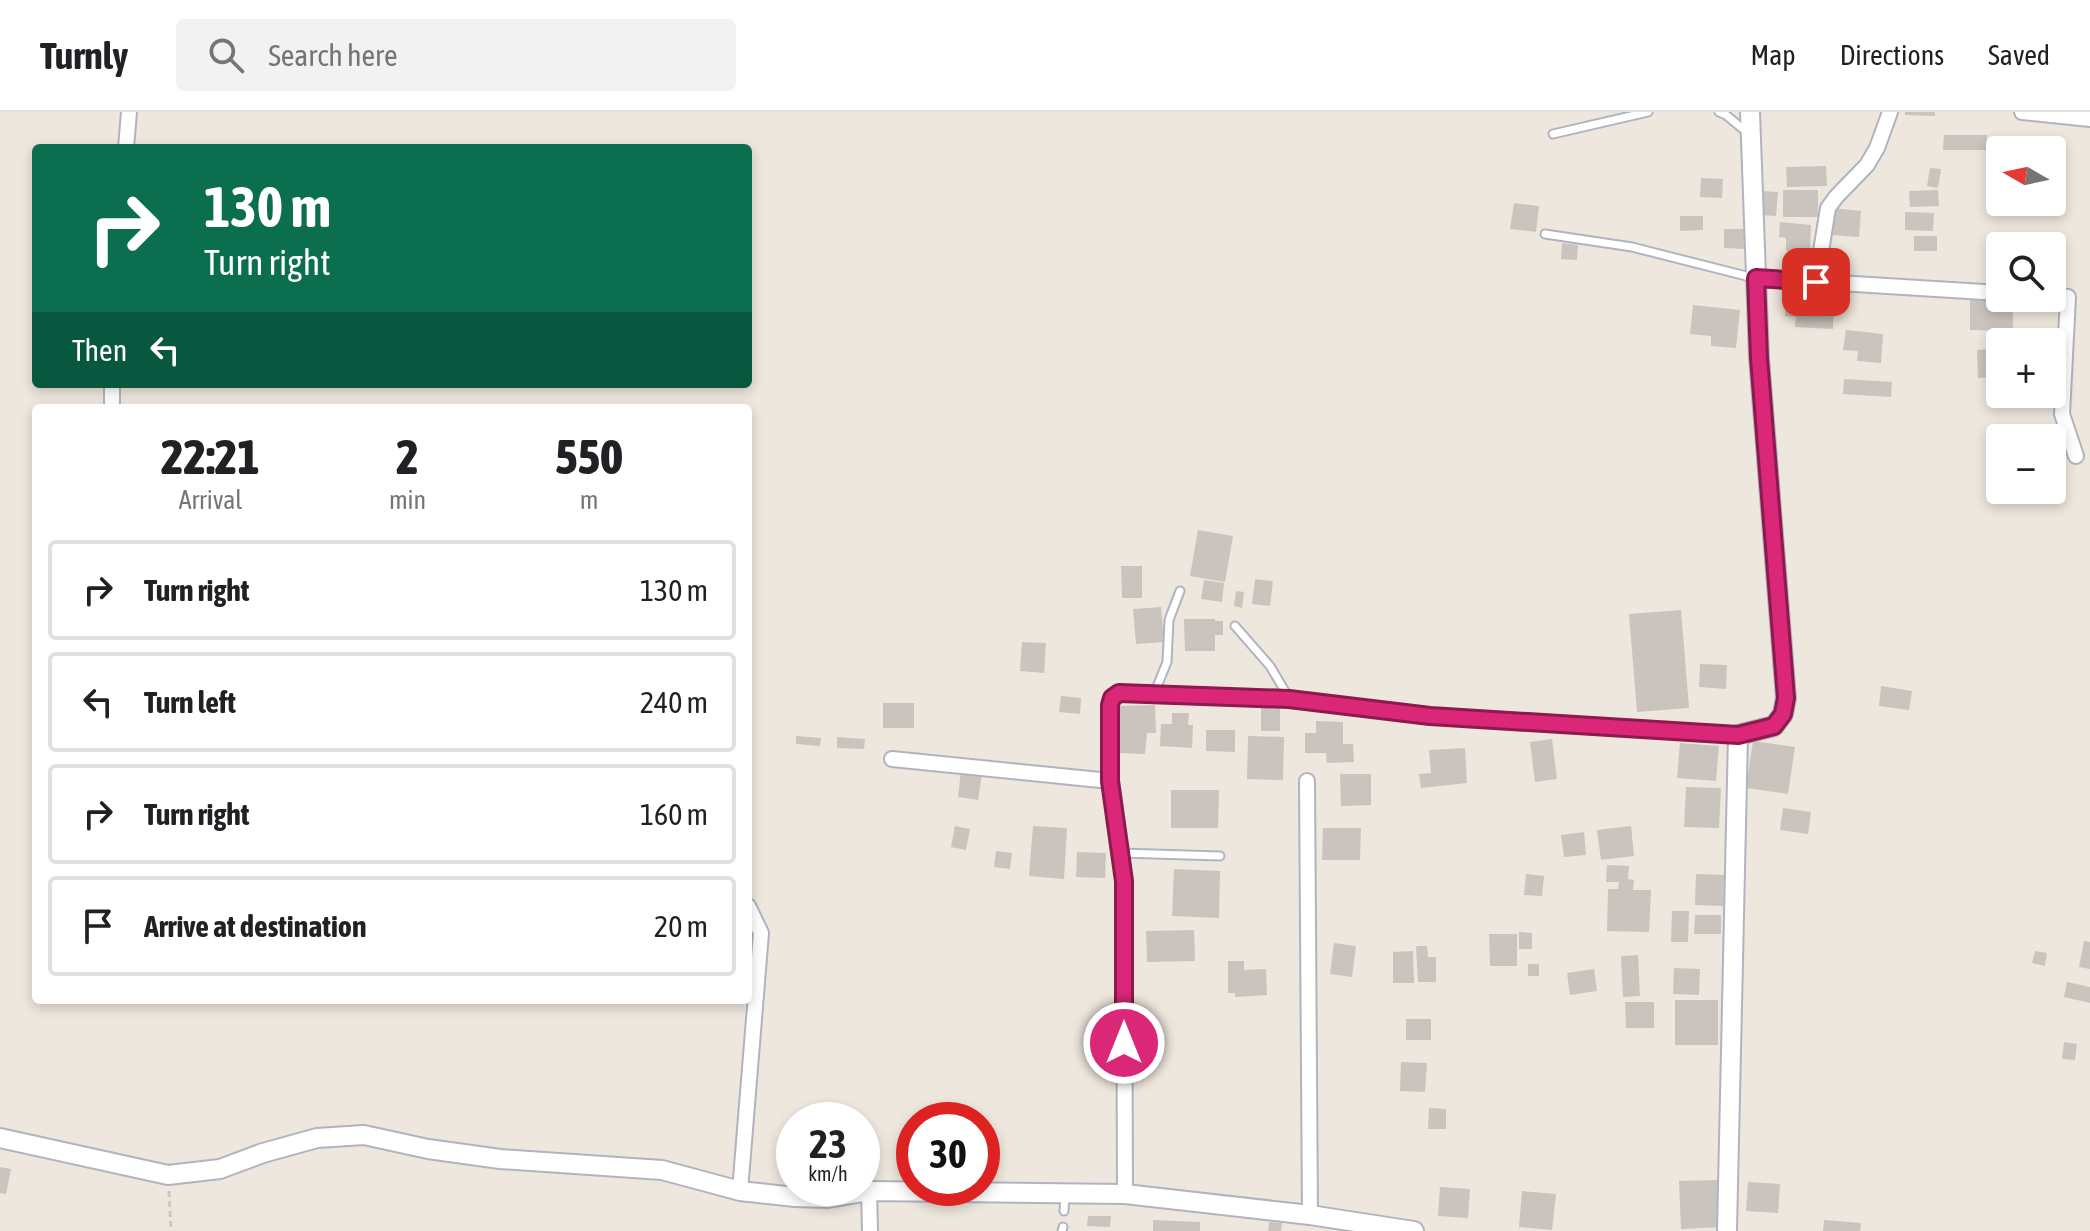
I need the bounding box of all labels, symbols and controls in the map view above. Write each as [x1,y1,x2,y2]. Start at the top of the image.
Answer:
search box [176,19,736,91]
icon: search [204,33,248,77]
text: Turnly [40,34,128,77]
text: Search here [268,38,398,72]
text: Map [1751,39,1796,71]
text: Directions [1840,39,1944,71]
text: Saved [1988,39,2050,71]
north arrow [1986,136,2066,216]
map controls [1986,136,2066,504]
text: 130 m [204,175,331,239]
icon: right [72,176,176,280]
button: search [1986,232,2066,312]
text: Turn right [204,241,331,283]
pin [1782,248,1850,316]
icon: arrive [1794,260,1838,304]
icon: left [143,328,187,372]
button: + [1986,328,2066,408]
text: Then [72,333,127,367]
button: − [1986,424,2066,504]
text: 22:21 [161,429,260,484]
text: 2 [396,429,419,484]
text: 550 [555,429,623,484]
text: Arrival [179,485,242,515]
text: min [389,485,426,515]
text: m [580,485,598,515]
icon: right [76,568,120,612]
text: Turn right [144,573,250,607]
text: 130 m [640,573,708,607]
icon: left [76,680,120,724]
text: Turn left [144,685,236,719]
text: 240 m [640,685,708,719]
icon: right [76,792,120,836]
text: Turn right [144,797,250,831]
text: 160 m [640,797,708,831]
icon: arrive [76,904,120,948]
text: Arrive at destination [144,909,366,943]
text: 20 m [654,909,708,943]
position arrow [1082,1001,1166,1085]
speed limit sign: 30 [896,1102,1000,1206]
text: 23 [809,1121,847,1166]
text: km/h [808,1162,848,1185]

